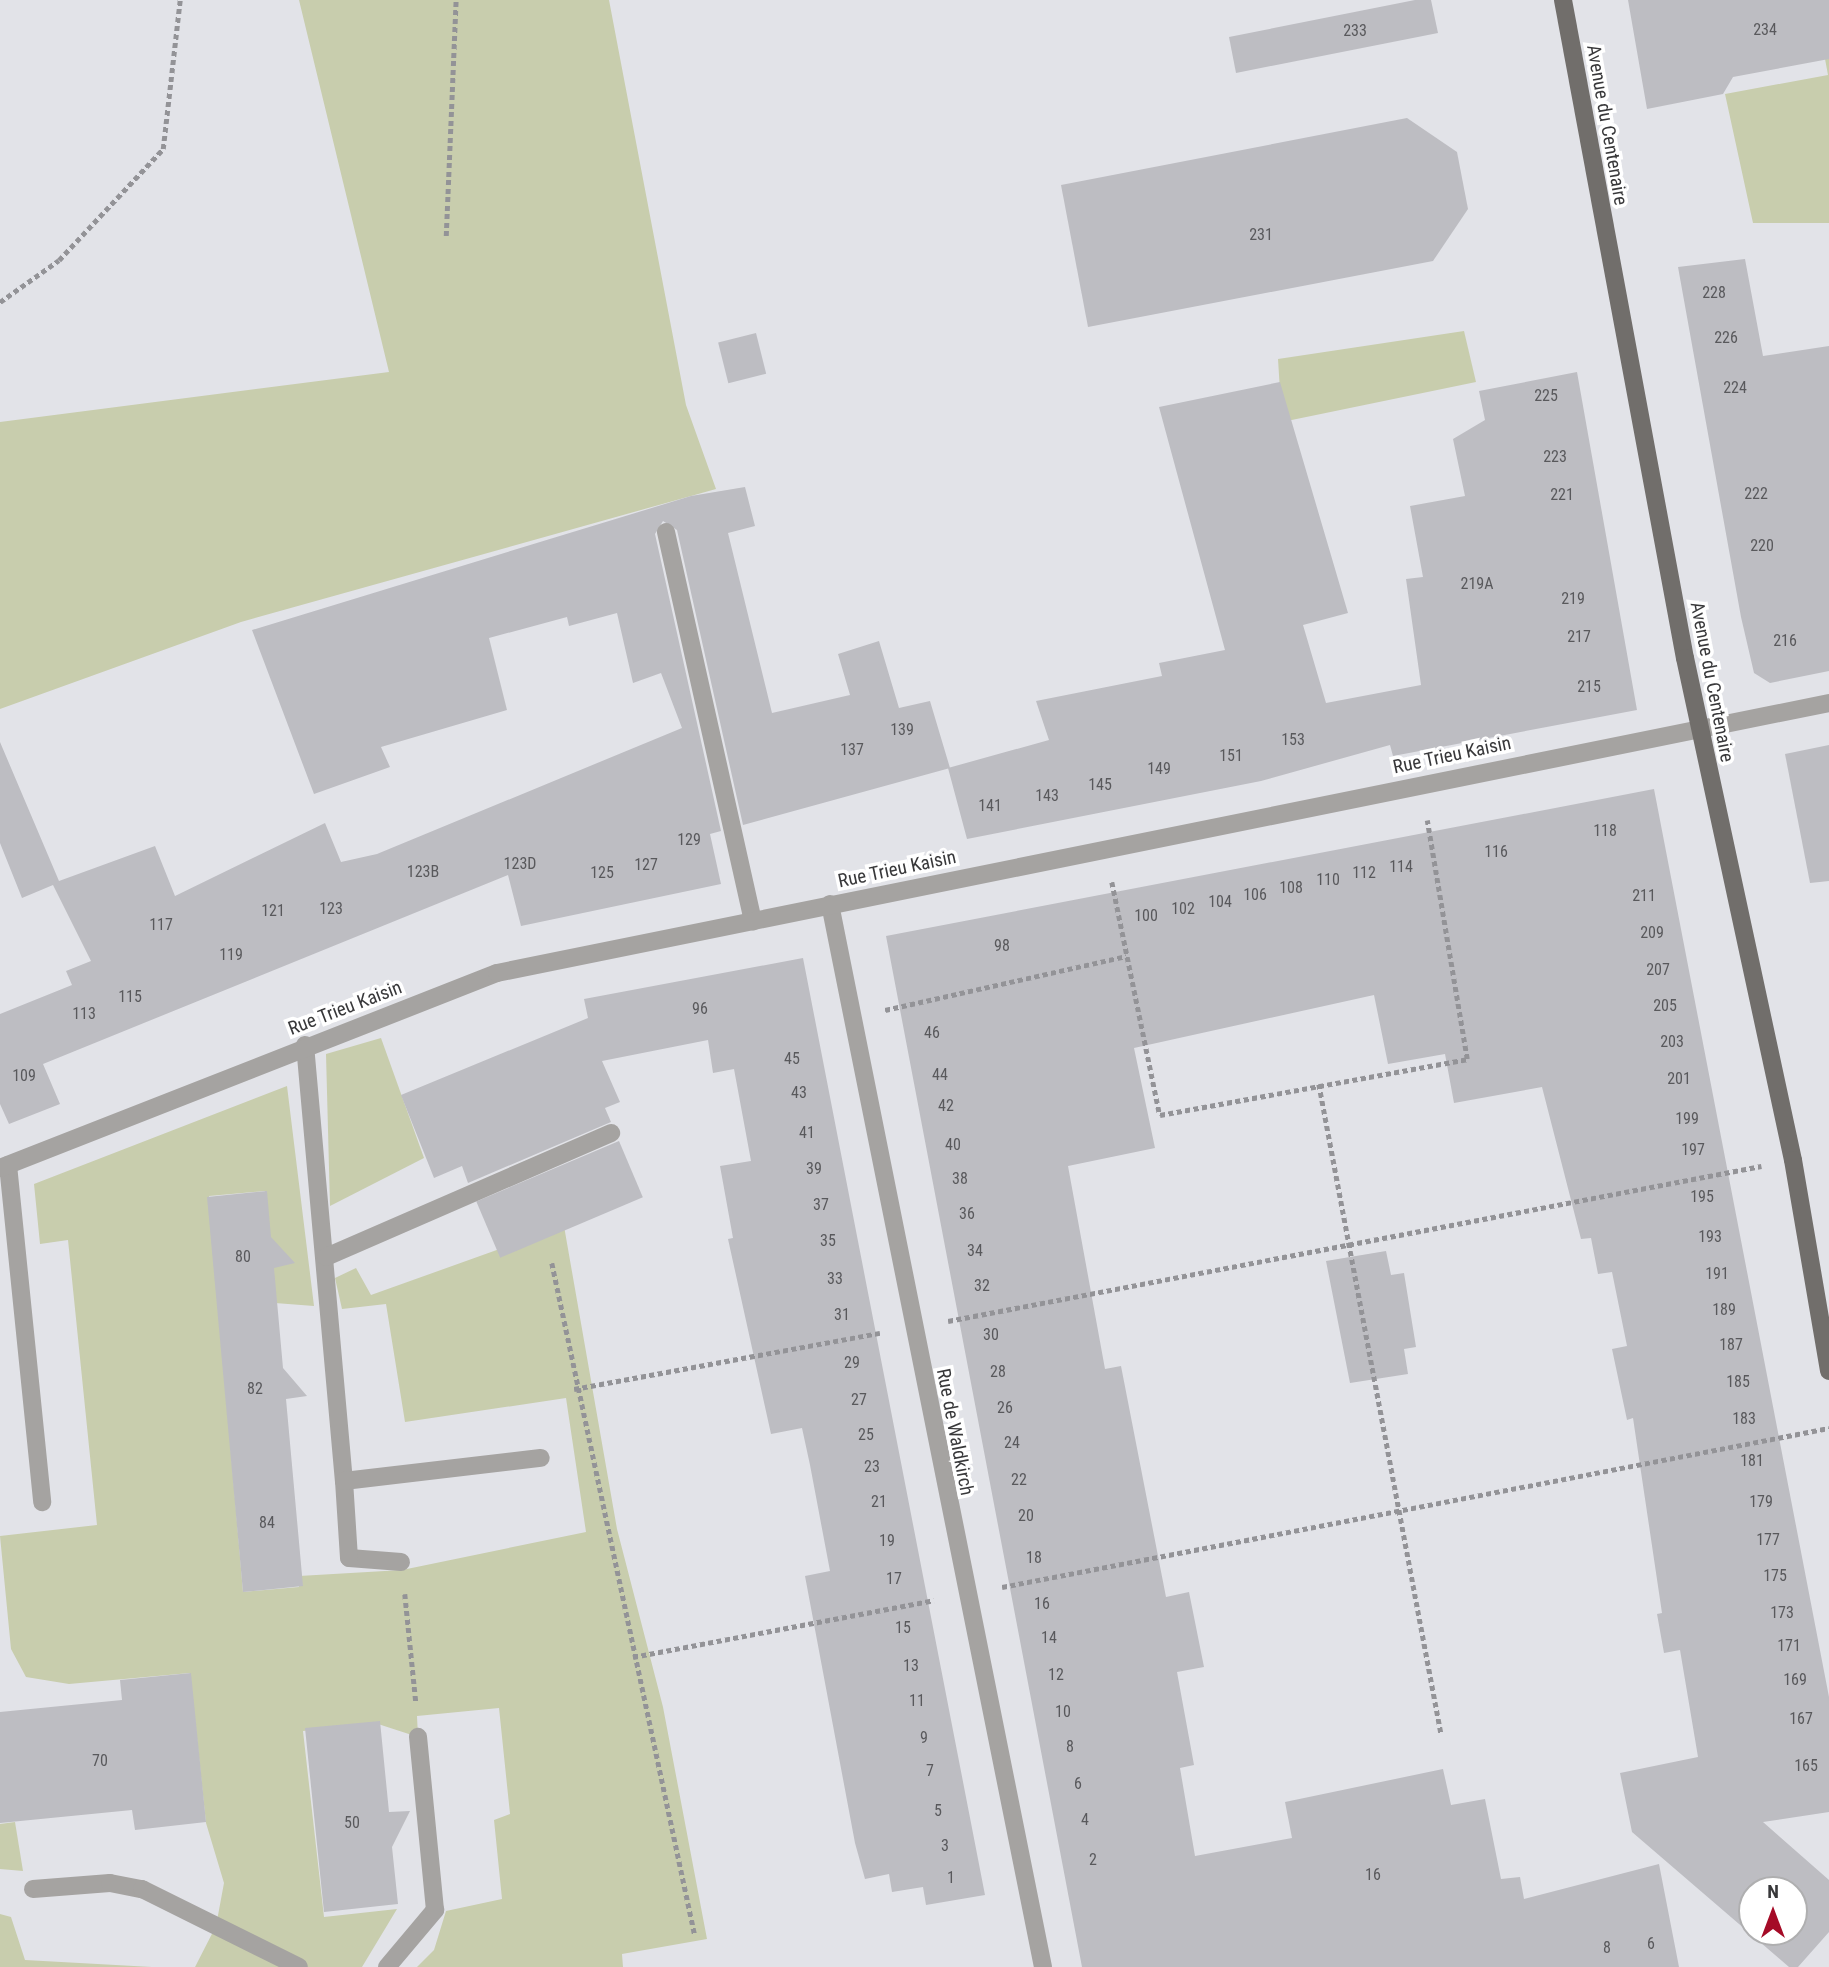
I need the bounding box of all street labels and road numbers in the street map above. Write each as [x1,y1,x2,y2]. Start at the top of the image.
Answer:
street label: Avenue du Centenaire [1582,43,1632,207]
street label: Avenue du Centenaire [1685,600,1739,764]
street label: Rue Trieu Kaisin [1391,731,1513,779]
street label: Rue Trieu Kaisin [836,845,958,893]
street label: Rue Trieu Kaisin [285,976,405,1040]
street label: Rue de Waldkirch [932,1367,978,1497]

